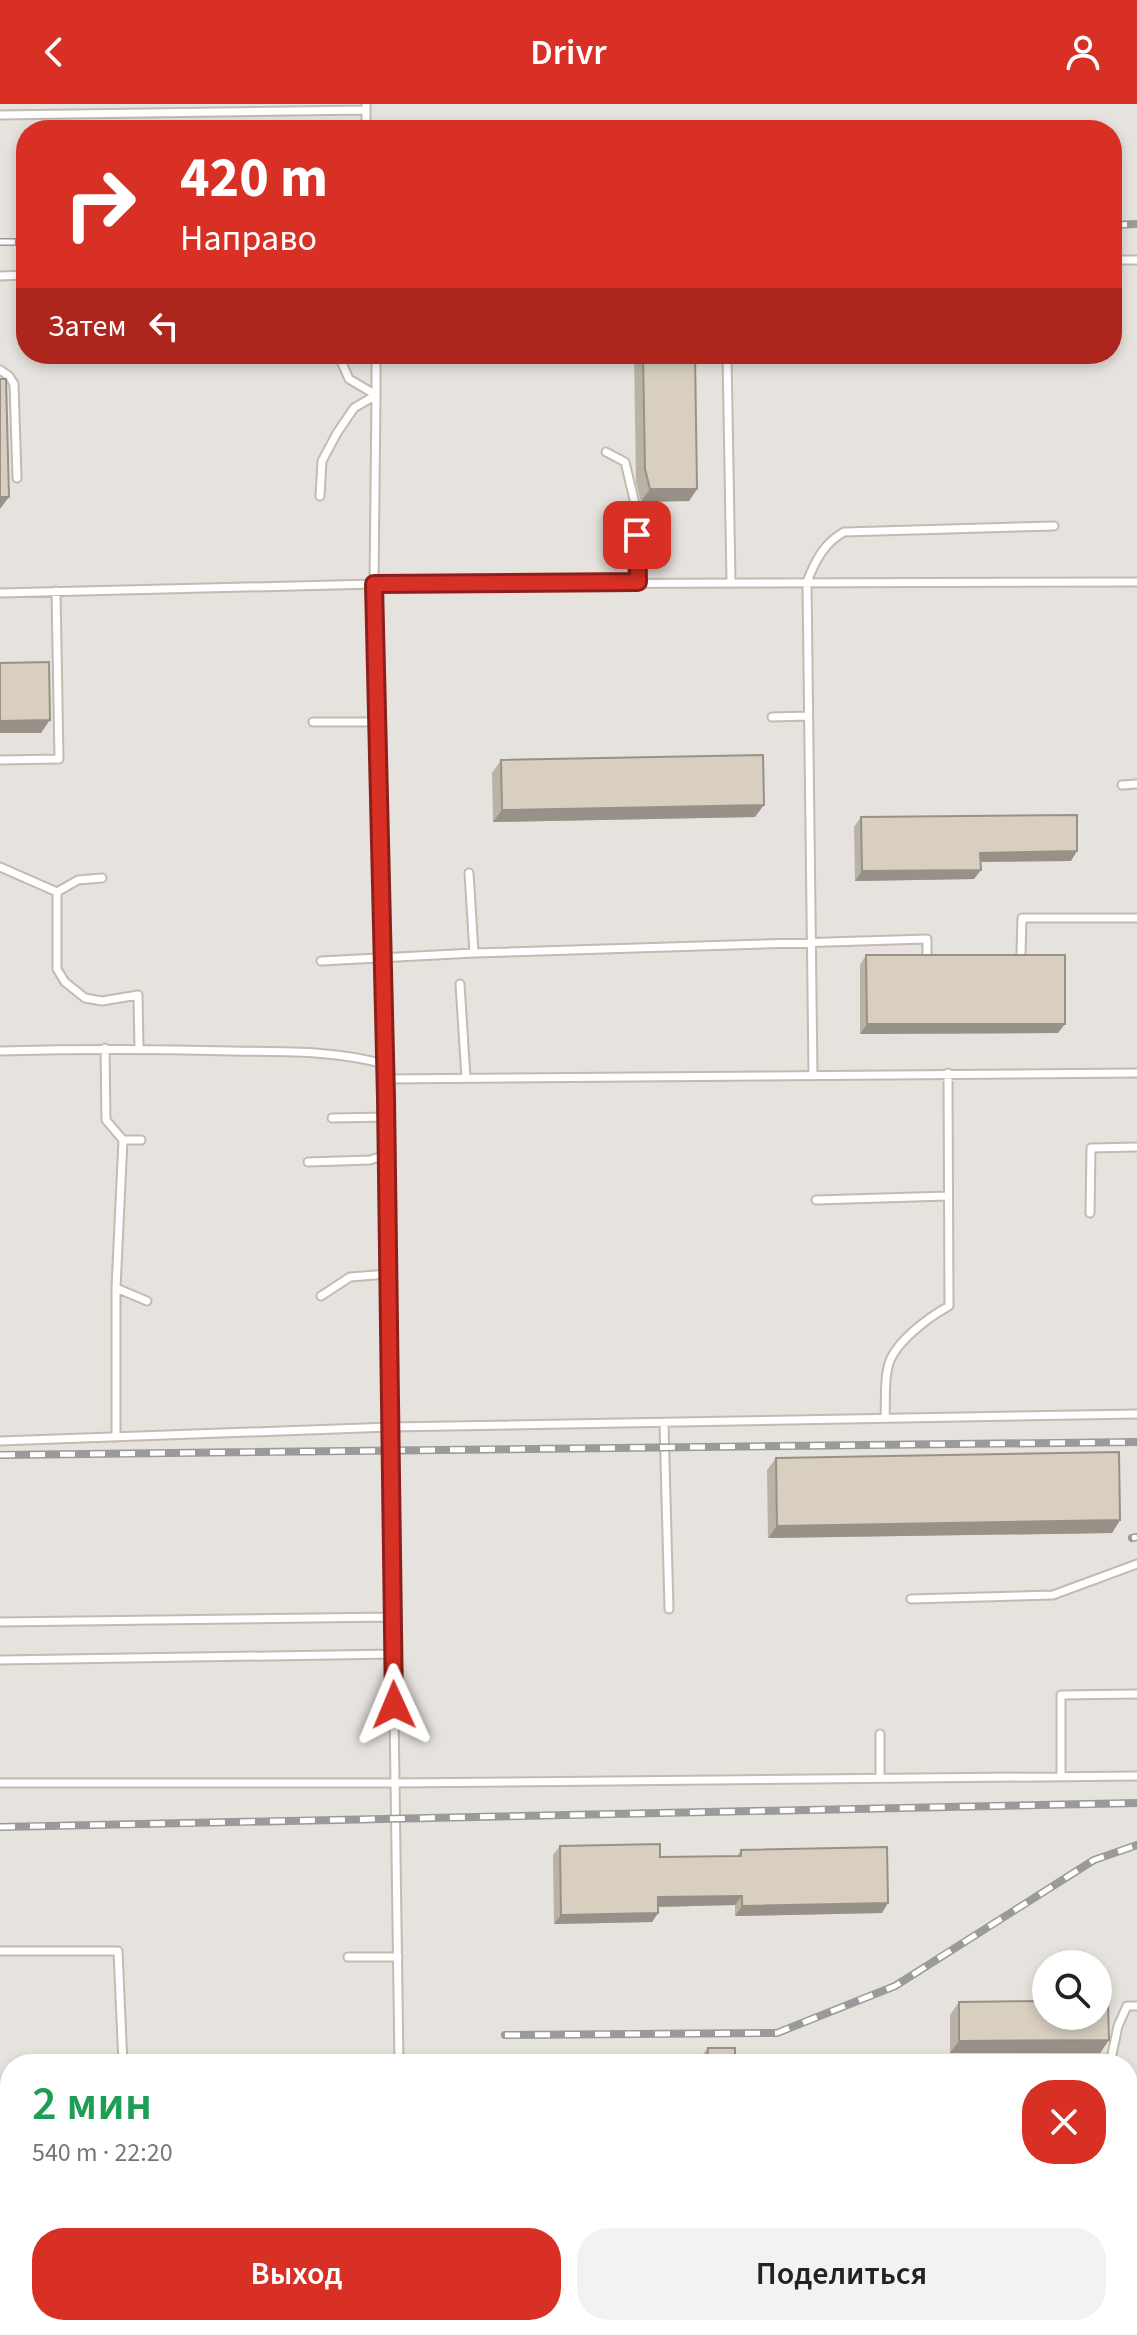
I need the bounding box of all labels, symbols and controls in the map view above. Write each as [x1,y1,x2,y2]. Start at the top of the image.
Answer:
text: Drivr [530,27,607,78]
icon: back [32,30,76,74]
icon: person [1061,30,1105,74]
text: 420 m [180,139,328,218]
icon: right [48,152,152,256]
text: Направо [180,213,317,264]
icon: left [142,304,186,348]
text: Затем [48,305,126,348]
pin [603,501,671,569]
icon: arrive [615,513,659,557]
position arrow [352,1663,436,1747]
map controls [1032,1950,1112,2030]
button: search [1032,1950,1112,2030]
text: 2 мин [32,2070,152,2138]
button: close [1022,2080,1106,2164]
text: 540 m · 22:20 [32,2134,173,2171]
button: Выход [32,2228,561,2320]
button: Поделиться [577,2228,1106,2320]

